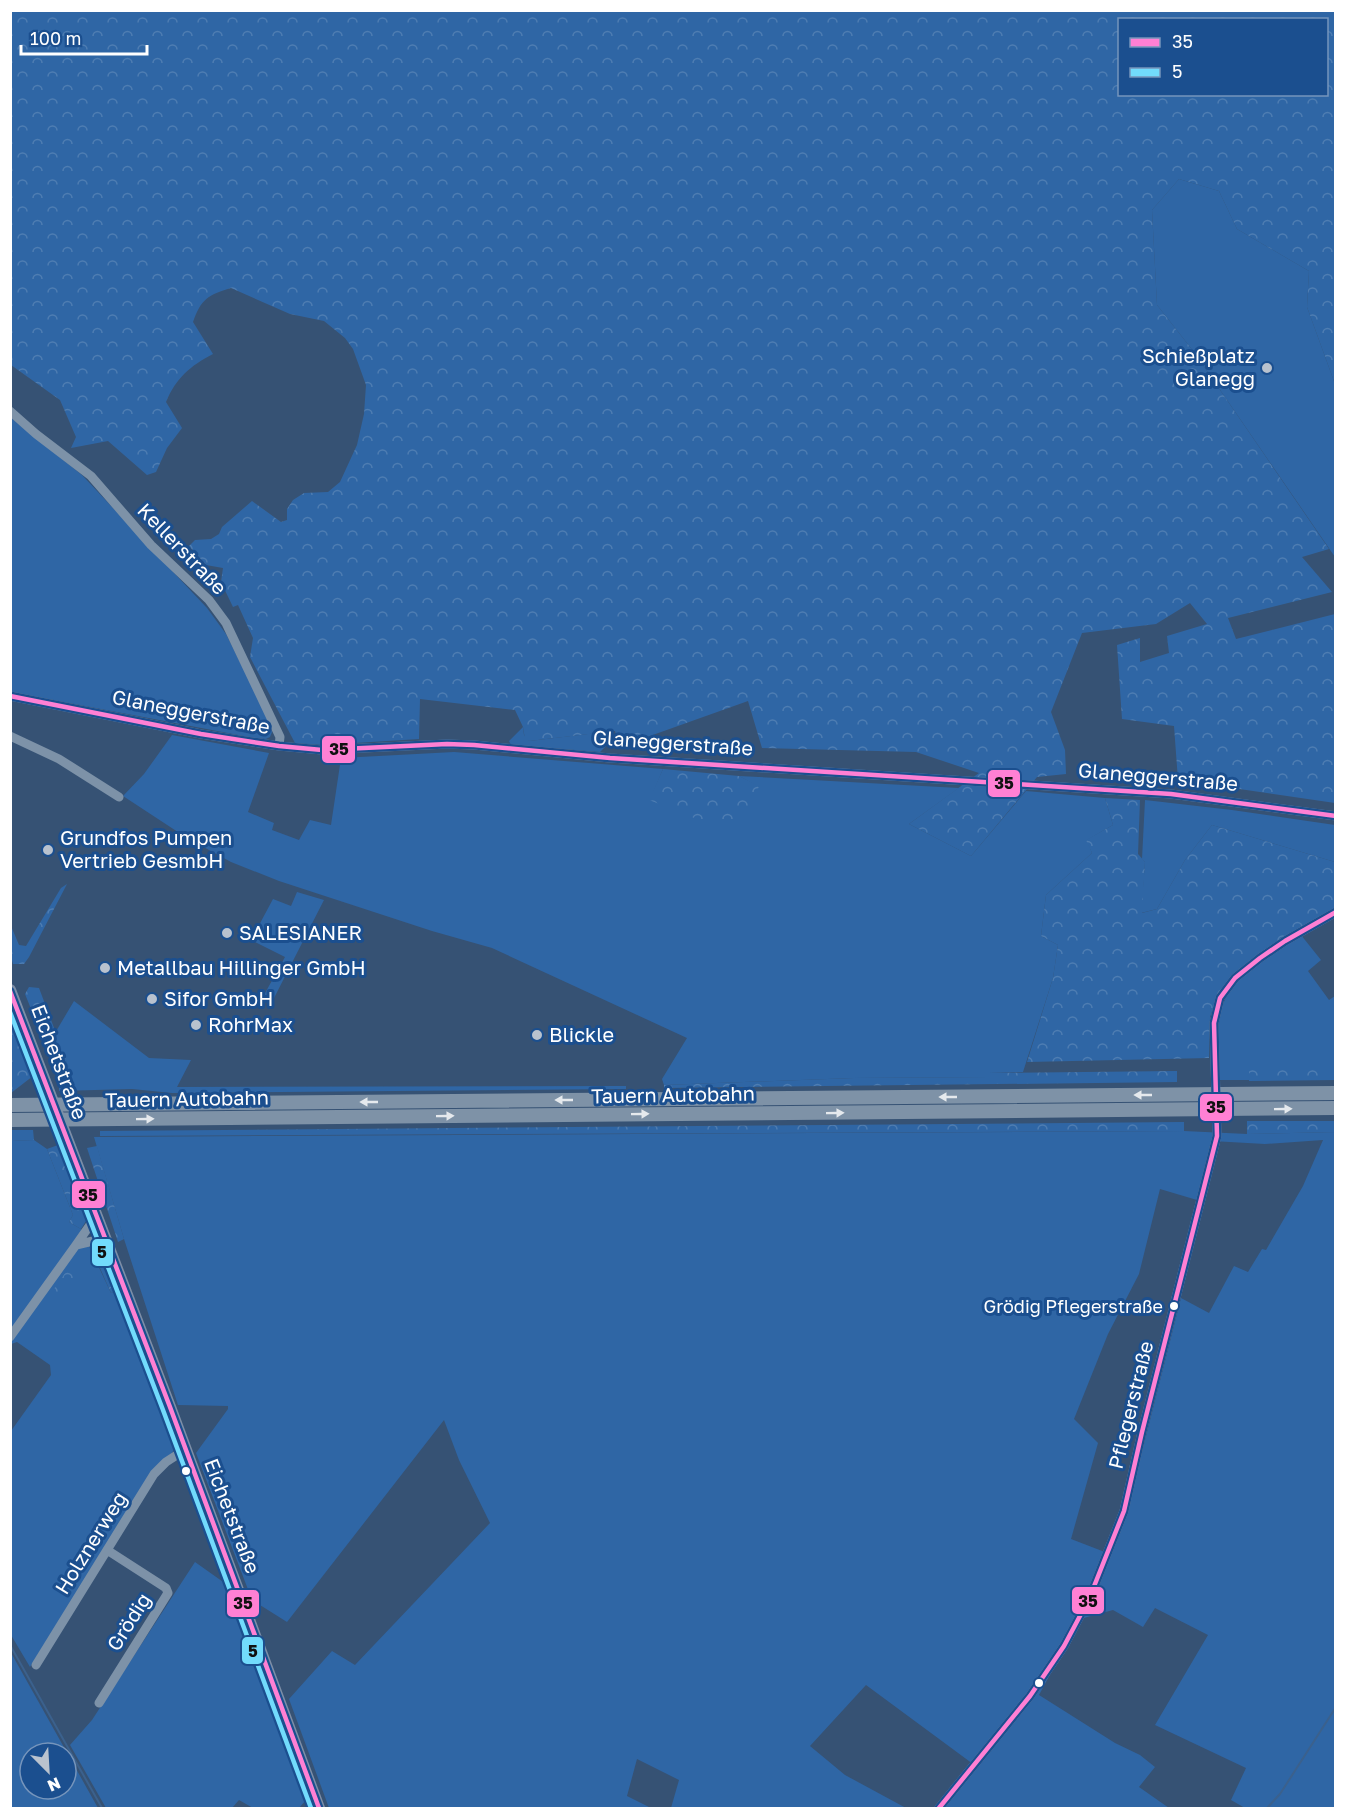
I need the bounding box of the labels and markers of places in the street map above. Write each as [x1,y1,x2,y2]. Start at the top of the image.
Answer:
place label: Schießplatz Glanegg [1142,343,1255,390]
marker: Schießplatz Glanegg [1260,361,1274,375]
place label: Grundfos Pumpen Vertrieb GesmbH [60,825,232,872]
marker: Grundfos Pumpen Vertrieb GesmbH [41,843,55,857]
place label: SALESIANER [239,920,362,944]
marker: SALESIANER [220,926,234,940]
place label: Metallbau Hillinger GmbH [117,955,366,979]
marker: Metallbau Hillinger GmbH [98,961,112,975]
place label: Sifor GmbH [164,986,273,1010]
marker: Sifor GmbH [145,992,159,1006]
place label: RohrMax [208,1012,293,1036]
marker: RohrMax [189,1018,203,1032]
place label: Blickle [549,1022,614,1046]
marker: Blickle [530,1028,544,1042]
place label: Grödig Pflegerstraße [983,1295,1163,1317]
marker: Grödig Pflegerstraße [1168,1300,1180,1312]
unlabelled marker [180,1465,192,1477]
unlabelled marker [1033,1677,1045,1689]

